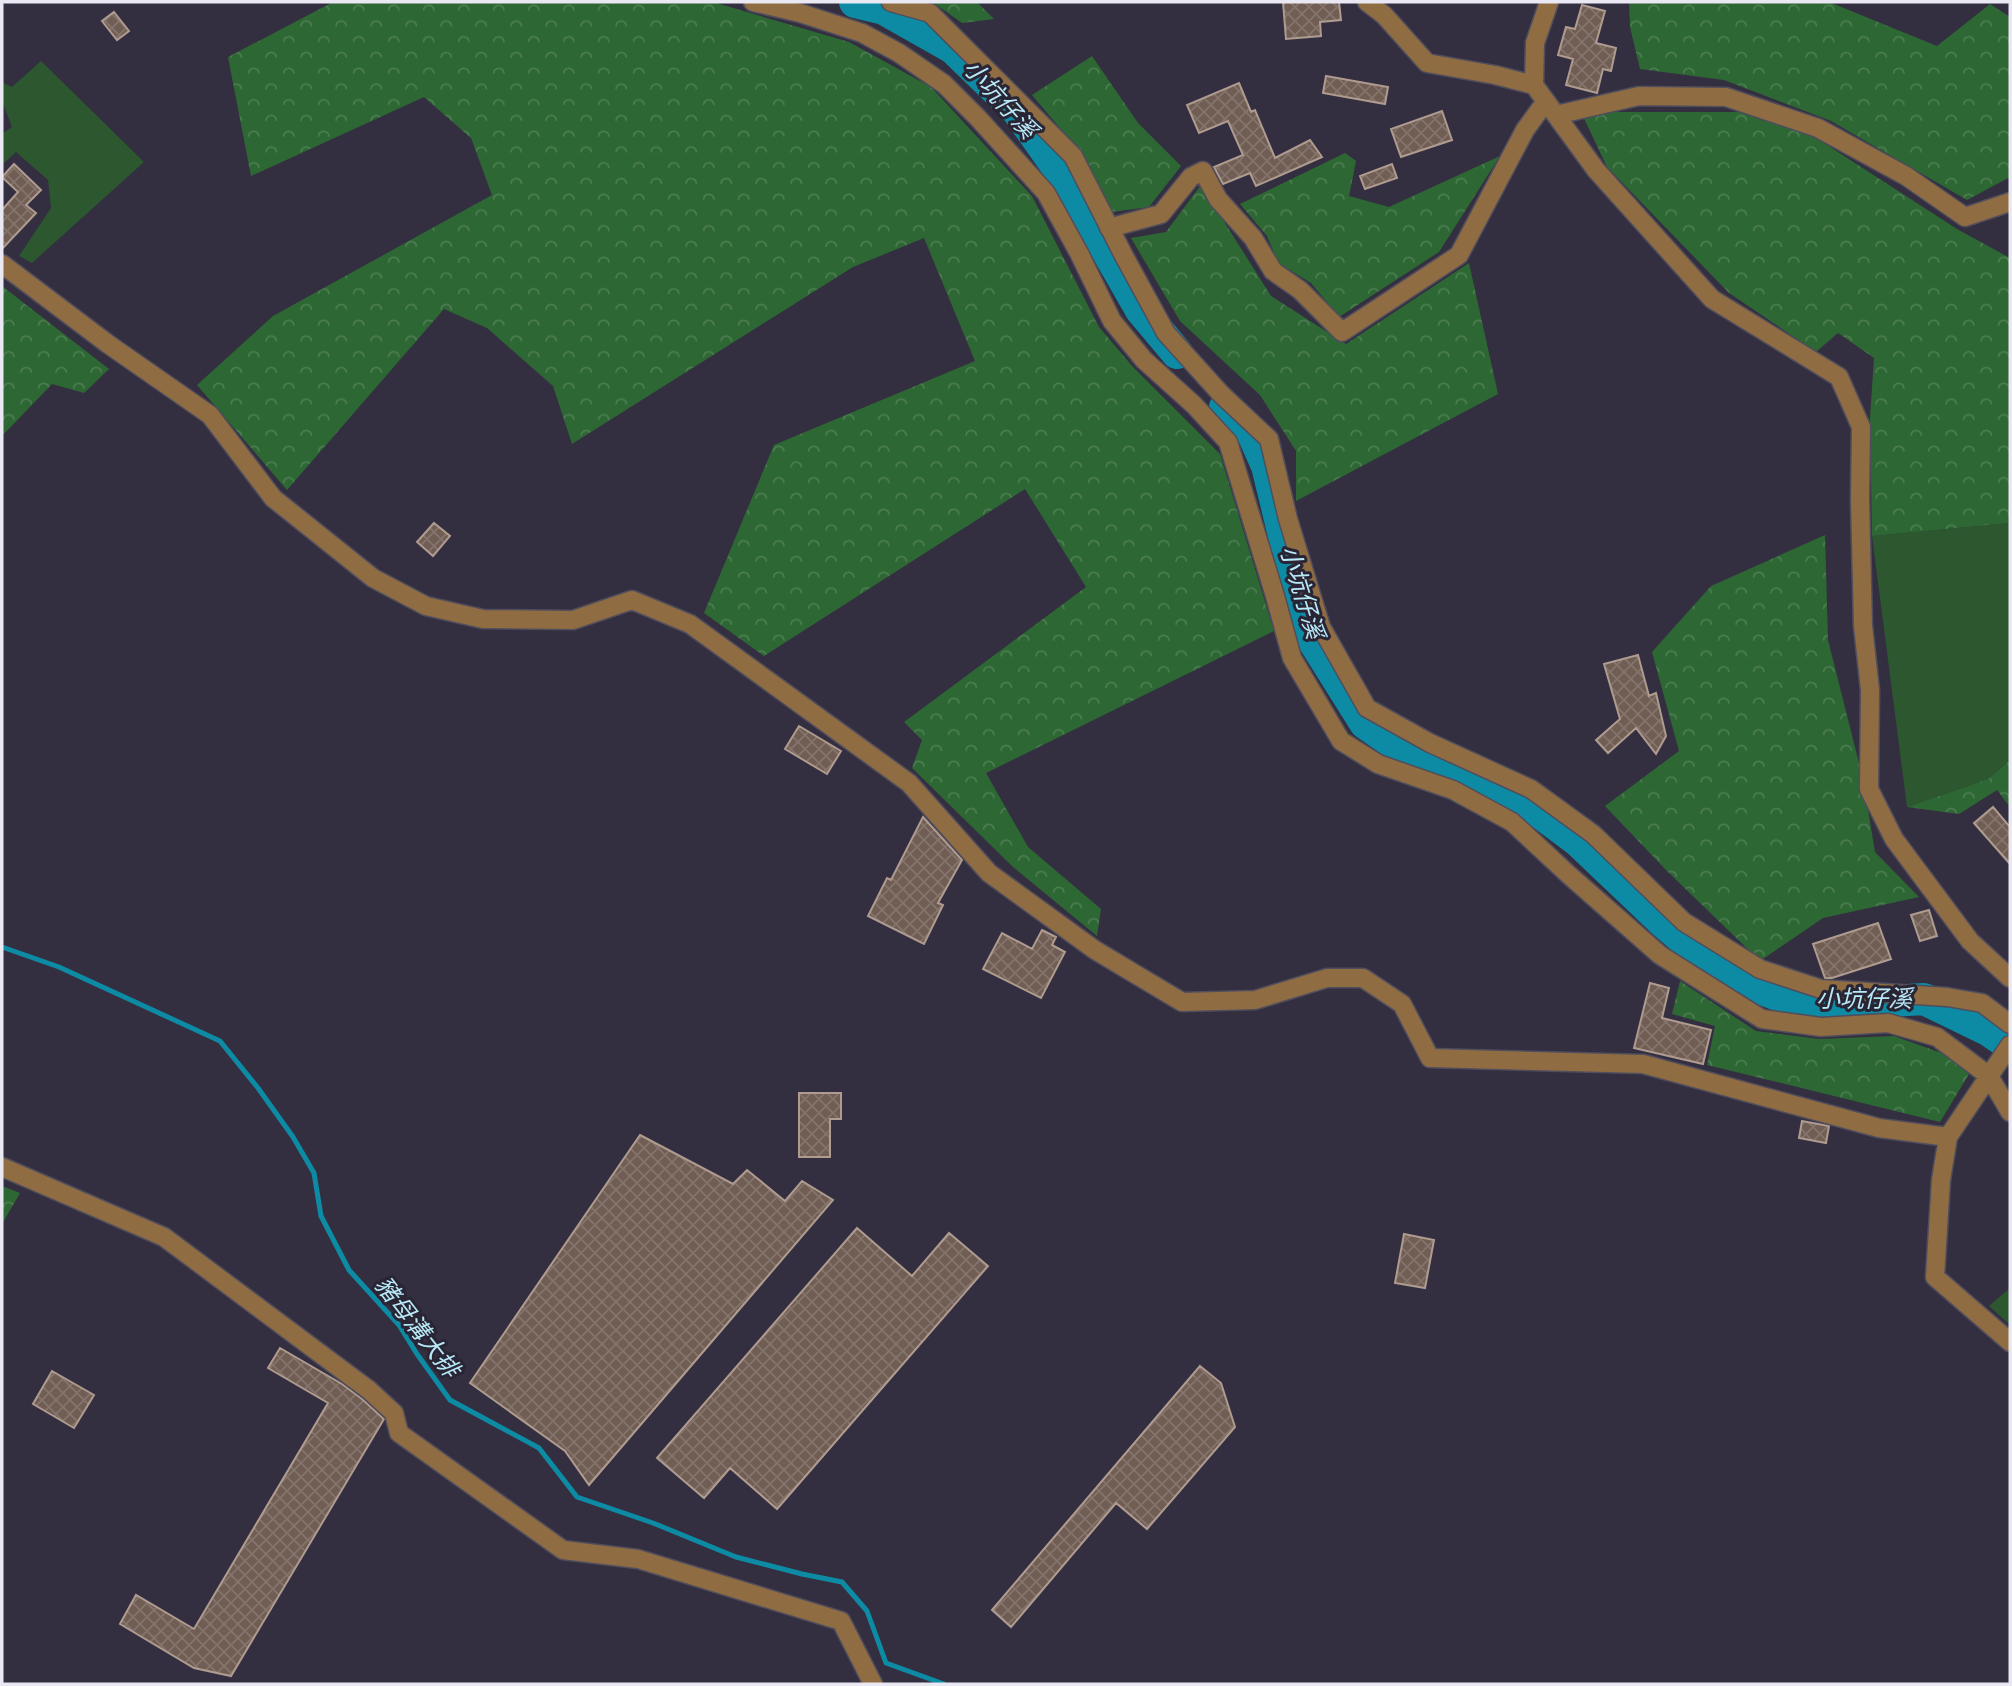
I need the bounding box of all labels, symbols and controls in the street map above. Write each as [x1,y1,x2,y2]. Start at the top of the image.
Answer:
water label: 小坑仔溪 [957,54,1045,146]
water label: 小坑仔溪 [1275,542,1330,645]
water label: 小坑仔溪 [1816,985,1915,1013]
water label: 豬母溝大排 [369,1271,467,1385]

